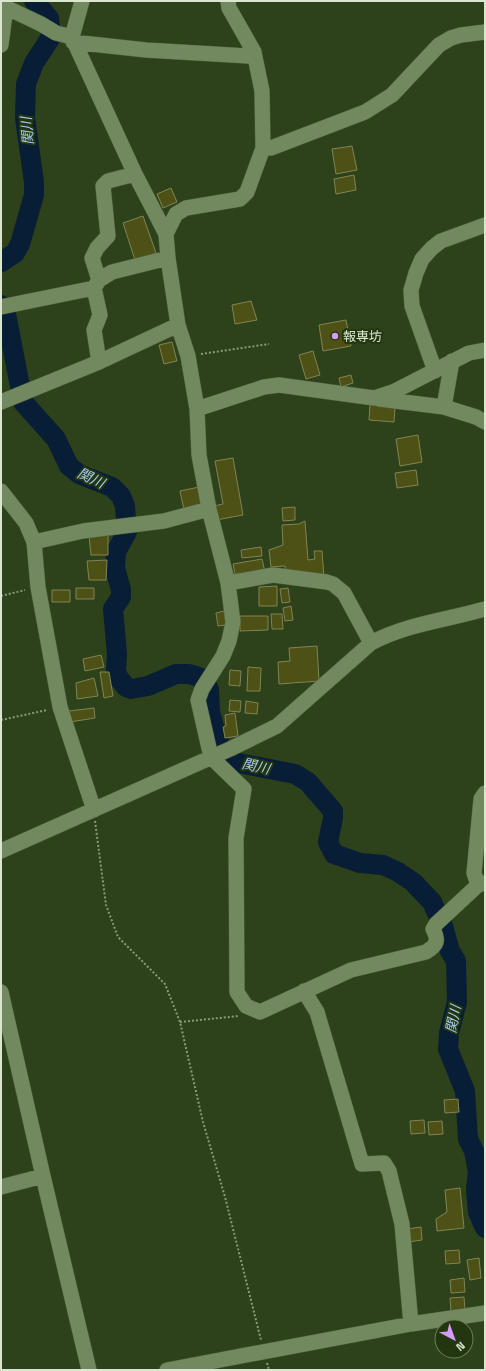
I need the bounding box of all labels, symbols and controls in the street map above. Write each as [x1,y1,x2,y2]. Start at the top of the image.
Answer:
water label: 関川 [17,114,37,146]
place label: 報専坊 [343,328,382,345]
marker: 報専坊 [330,331,340,341]
water label: 関川 [75,464,109,493]
water label: 関川 [240,754,274,778]
water label: 関川 [441,1002,465,1034]
north arrow [434,1319,474,1359]
text: N [453,1339,468,1354]

